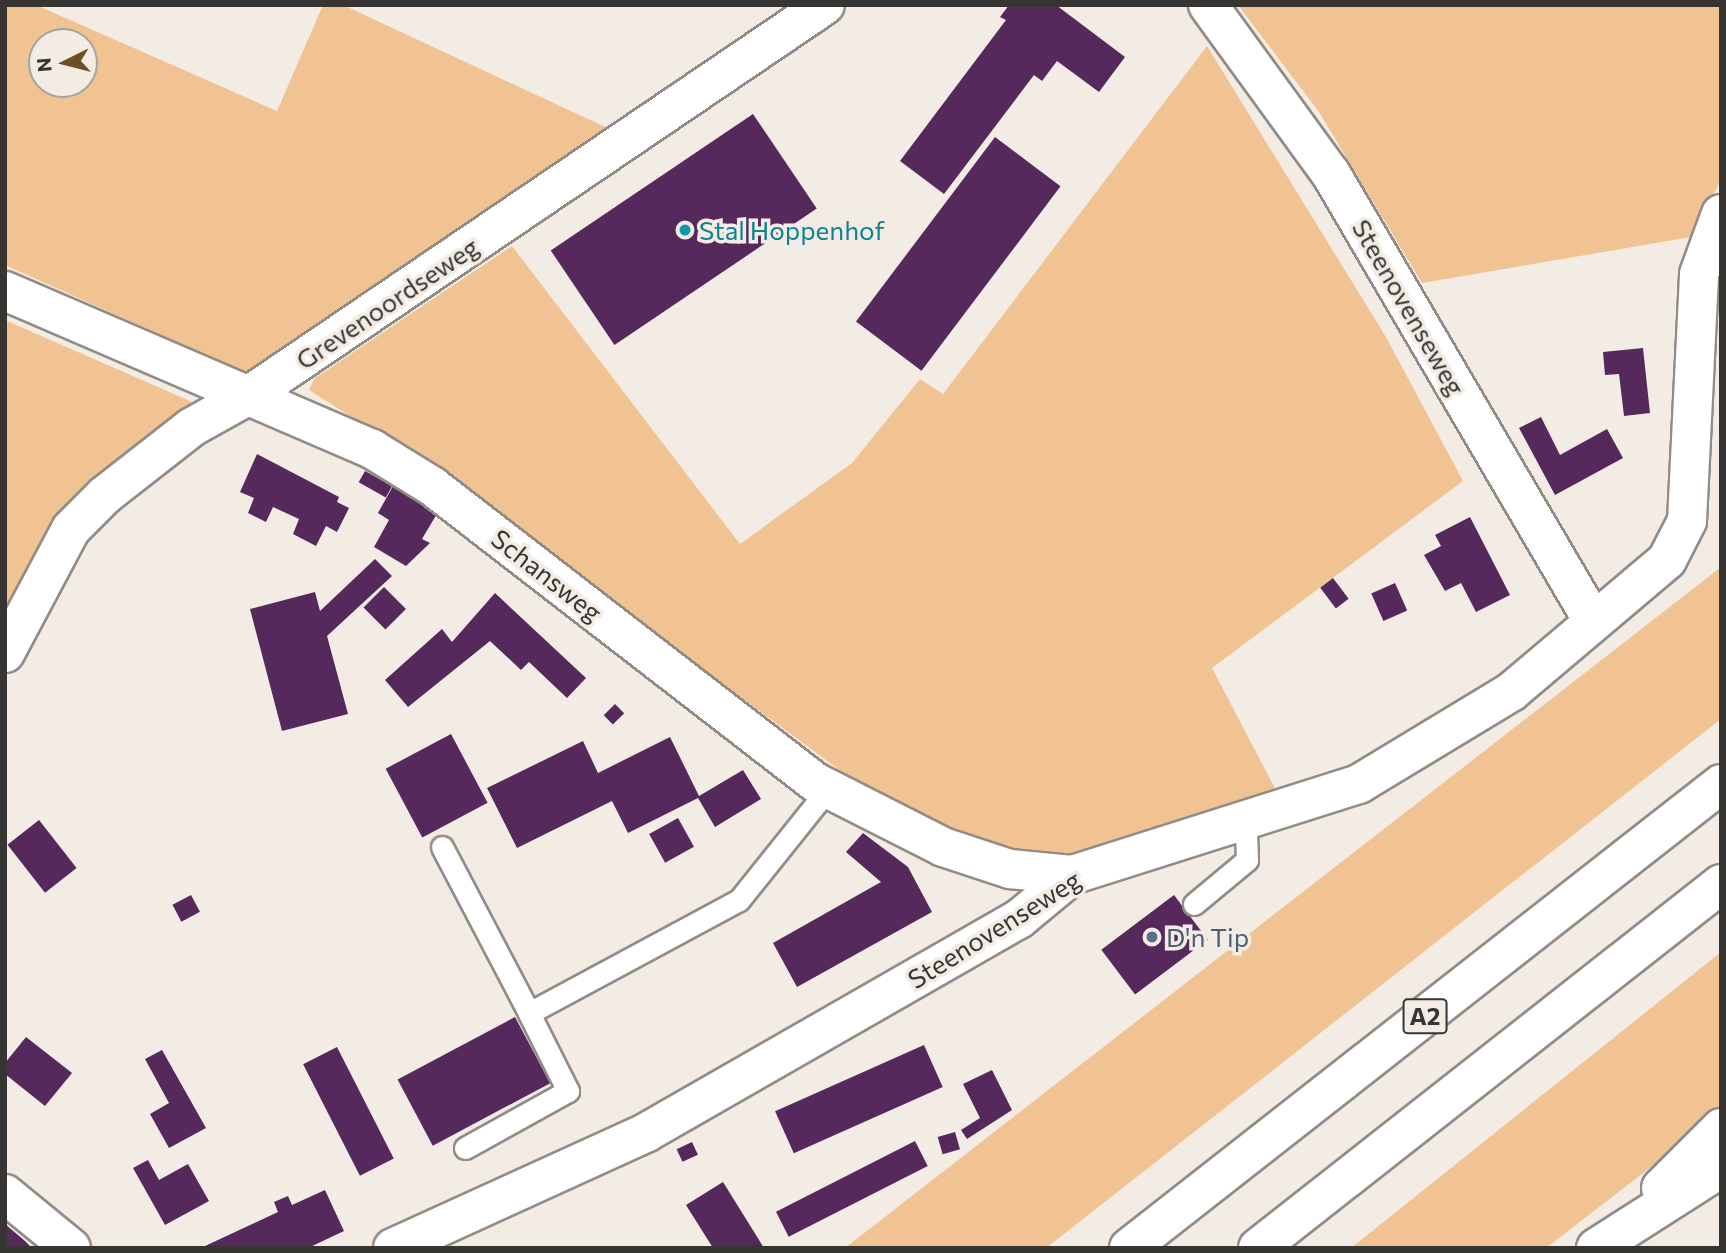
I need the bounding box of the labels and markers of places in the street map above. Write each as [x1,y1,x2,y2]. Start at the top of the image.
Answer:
place label: Stal Hoppenhof [699,214,885,246]
marker: Stal Hoppenhof [677,222,693,238]
place label: D'n Tip [1166,921,1249,953]
marker: D'n Tip [1144,929,1160,945]

